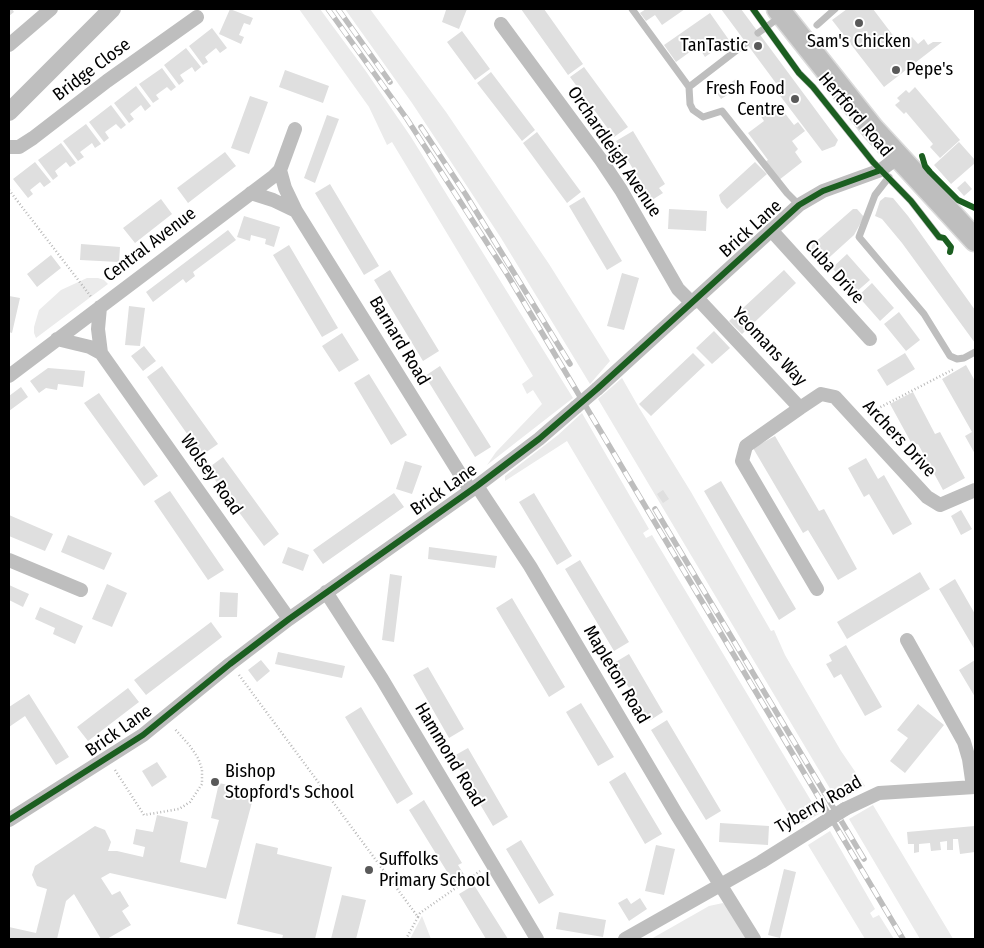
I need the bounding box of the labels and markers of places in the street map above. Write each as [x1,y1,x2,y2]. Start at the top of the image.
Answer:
marker: Sam's Chicken [853,17,865,29]
place label: Sam's Chicken [807,31,911,53]
place label: TanTastic [680,35,748,57]
marker: TanTastic [752,40,764,52]
place label: Pepe's [906,59,953,81]
marker: Pepe's [890,64,902,76]
place label: Fresh Food Centre [706,78,785,120]
marker: Fresh Food Centre [789,93,801,105]
place label: Bishop Stopford's School [225,761,354,804]
marker: Bishop Stopford's School [209,776,221,788]
place label: Suffolks Primary School [379,849,490,892]
marker: Suffolks Primary School [363,864,375,876]

